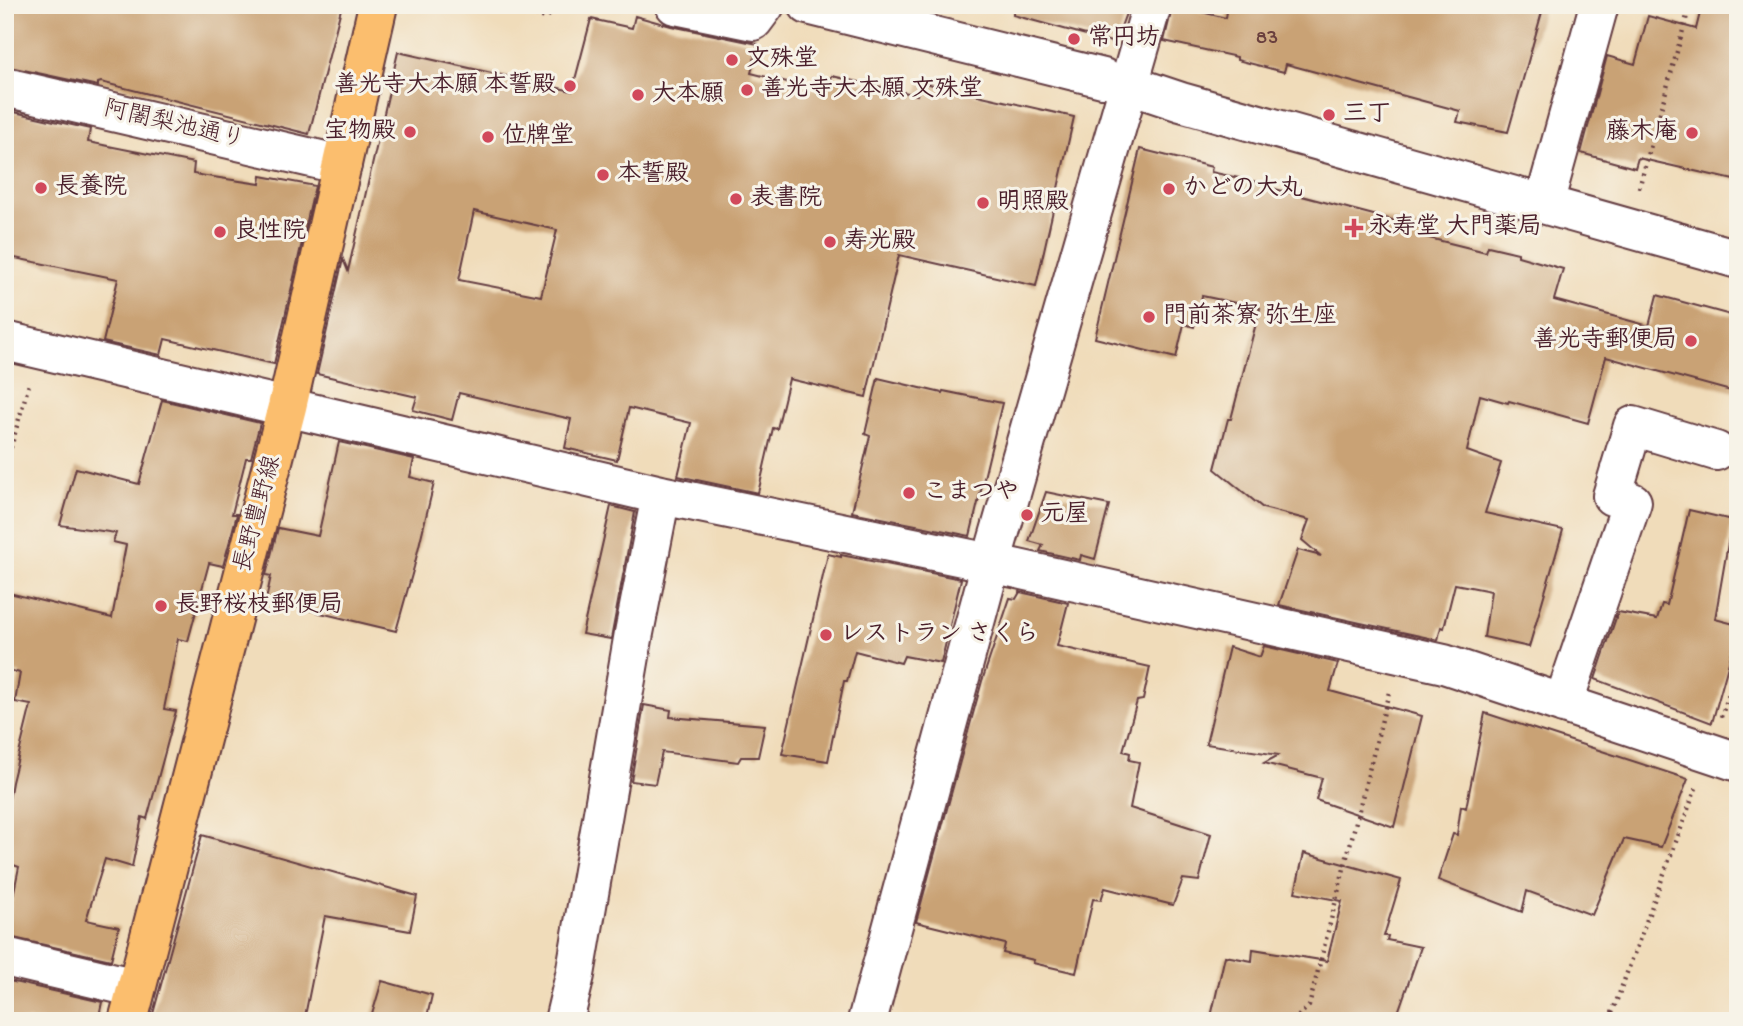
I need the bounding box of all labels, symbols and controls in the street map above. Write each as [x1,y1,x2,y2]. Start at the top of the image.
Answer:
place label: 常円坊 [1088,23,1160,54]
house number: 83 [1256,27,1278,52]
marker: 常円坊 [1066,31,1082,47]
place label: 文殊堂 [746,45,818,75]
marker: 文殊堂 [724,52,740,68]
place label: 善光寺大本願 本誓殿 [334,71,556,101]
place label: 善光寺大本願 文殊堂 [761,75,983,105]
marker: 善光寺大本願 本誓殿 [562,78,578,94]
place label: 大本願 [652,80,724,110]
marker: 善光寺大本願 文殊堂 [739,82,755,98]
marker: 大本願 [630,87,646,103]
street label: 阿闍梨池通り [101,95,248,156]
place label: 三丁 [1343,101,1391,130]
marker: 三丁 [1321,107,1337,123]
place label: 藤木庵 [1606,117,1678,148]
place label: 宝物殿 [324,118,396,147]
place label: 位牌堂 [502,122,574,152]
marker: 宝物殿 [402,124,418,140]
marker: 藤木庵 [1684,125,1700,141]
marker: 位牌堂 [480,129,496,145]
place label: 本誓殿 [617,160,689,190]
marker: 本誓殿 [595,167,611,183]
place label: 長養院 [55,173,127,203]
place label: かどの大丸 [1183,175,1303,204]
marker: 長養院 [33,180,49,196]
marker: かどの大丸 [1161,181,1177,197]
place label: 表書院 [750,184,822,214]
place label: 明照殿 [997,189,1069,218]
marker: 表書院 [728,191,744,207]
marker: 明照殿 [975,195,991,211]
place label: 永寿堂 大門薬局 [1368,213,1542,243]
place label: 良性院 [234,217,306,247]
marker: 永寿堂 大門薬局 [1346,220,1362,236]
marker: 良性院 [212,224,228,240]
place label: 寿光殿 [844,227,916,257]
marker: 寿光殿 [822,234,838,250]
place label: 門前茶寮 弥生座 [1163,302,1337,332]
marker: 門前茶寮 弥生座 [1141,309,1157,325]
place label: 善光寺郵便局 [1533,326,1677,356]
marker: 善光寺郵便局 [1683,333,1699,349]
street label: 長野豊野線 [228,452,289,576]
place label: こまつや [923,479,1019,508]
marker: こまつや [901,485,917,501]
place label: 元屋 [1041,501,1089,530]
marker: 元屋 [1019,507,1035,523]
place label: 長野桜枝郵便局 [175,591,343,621]
marker: 長野桜枝郵便局 [153,598,169,614]
place label: レストラン さくら [840,621,1040,650]
marker: レストラン さくら [818,627,834,643]

